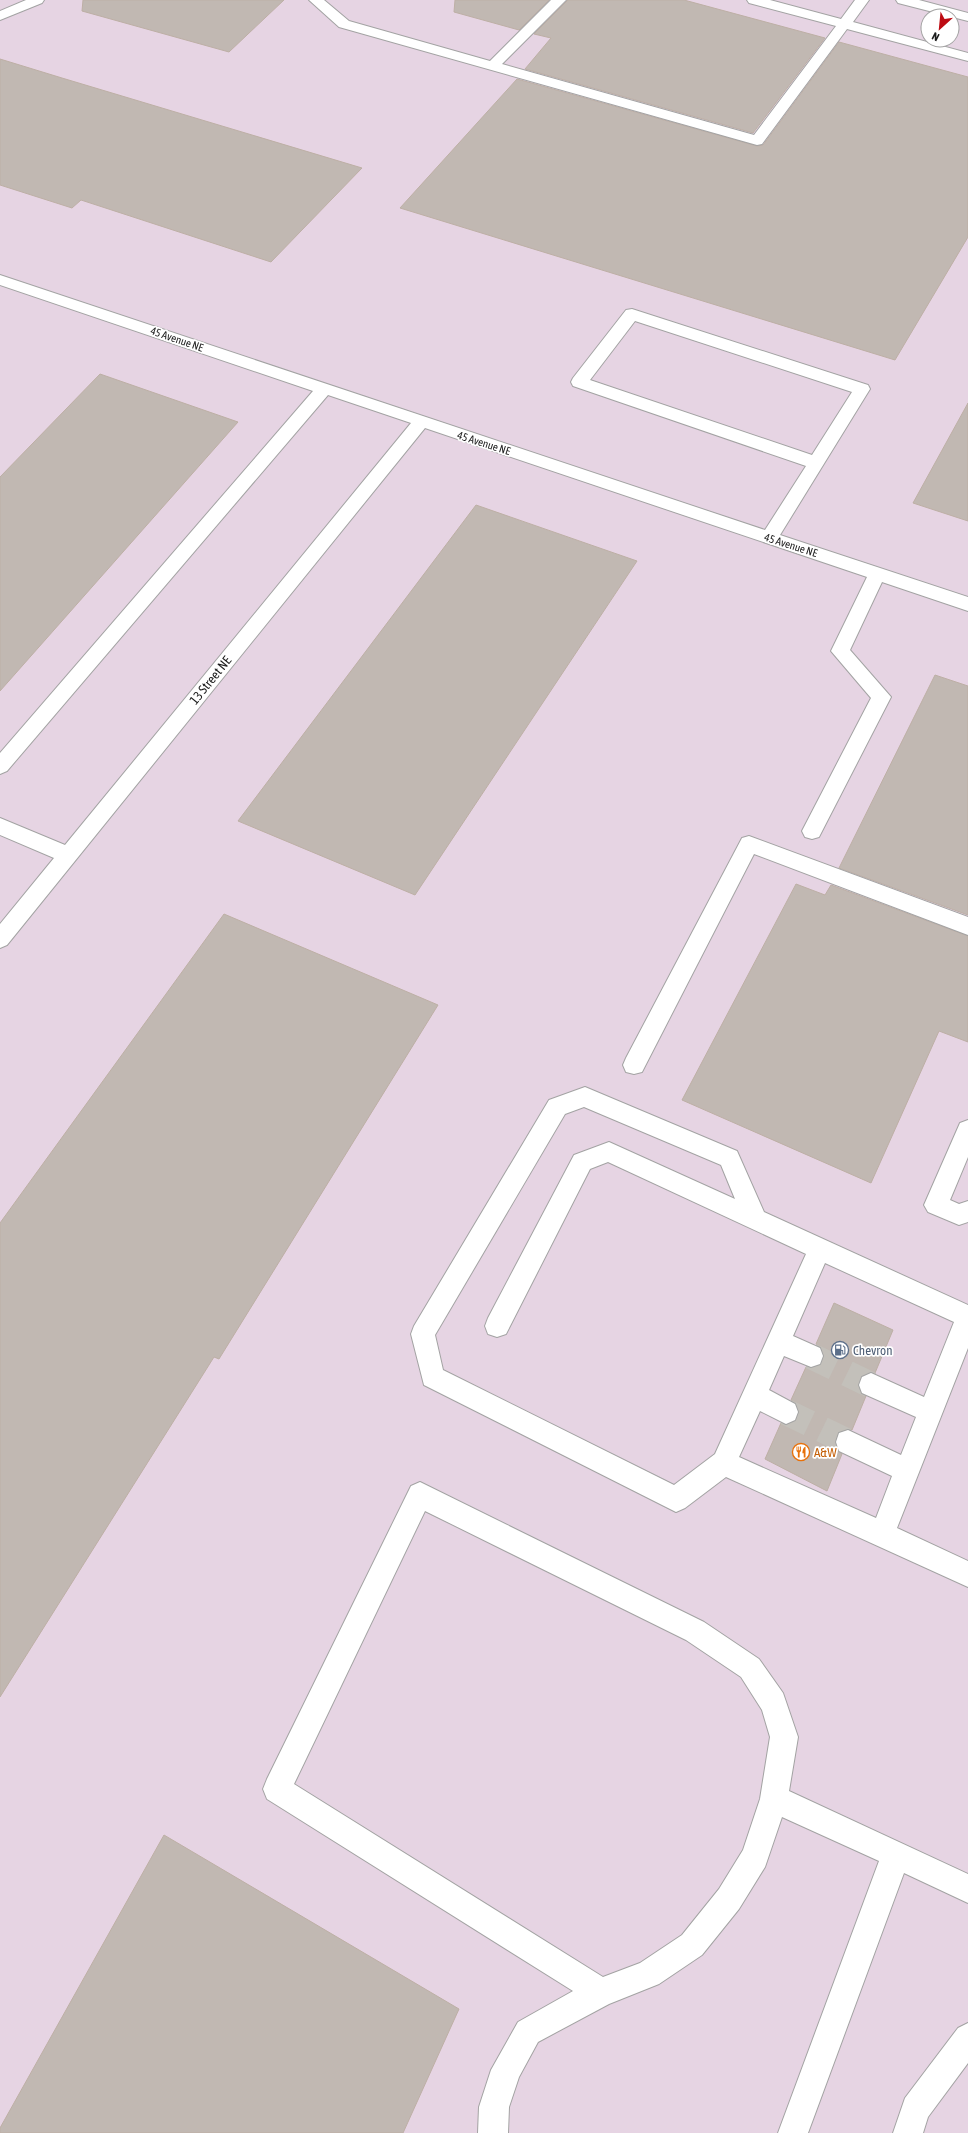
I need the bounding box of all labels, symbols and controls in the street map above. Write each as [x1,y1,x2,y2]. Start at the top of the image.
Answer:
north arrow [920,8,960,48]
text: N [930,30,941,44]
street label: 45 Avenue NE [149,324,205,354]
street label: 45 Avenue NE [456,429,512,457]
street label: 45 Avenue NE [763,531,819,559]
street label: 13 Street NE [186,653,235,707]
fuel station icon: Chevron [830,1340,850,1360]
place label: Chevron [853,1343,893,1358]
restaurant icon: A&W [791,1442,811,1462]
place label: A&W [814,1445,837,1460]

